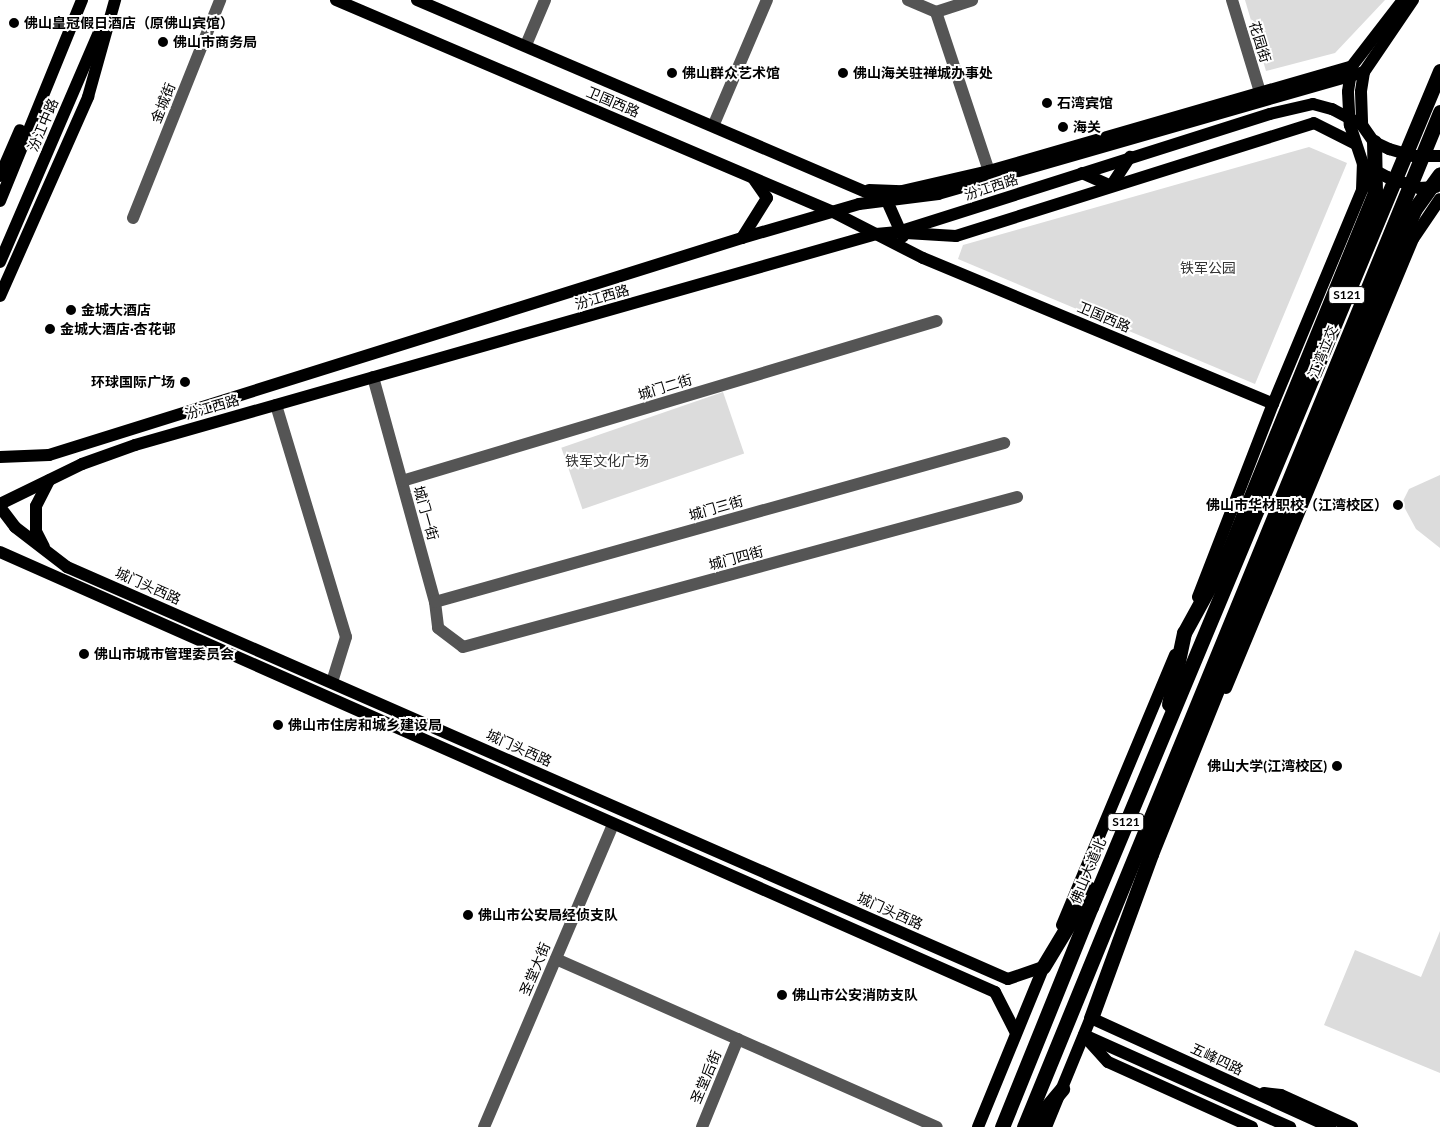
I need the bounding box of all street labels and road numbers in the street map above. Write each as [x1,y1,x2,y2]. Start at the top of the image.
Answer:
street label: 花园街 [1246,19,1274,65]
street label: 金城街 [147,80,179,126]
street label: 卫国西路 [584,83,642,121]
street label: 汾江中路 [24,96,62,154]
street label: 汾江西路 [962,170,1020,204]
street label: 汾江西路 [573,281,631,313]
road number: S121 [1328,286,1366,304]
street label: 卫国西路 [1075,298,1133,336]
street label: 江湾立交 [1305,323,1341,381]
street label: 城门二街 [636,371,694,403]
street label: 汾江西路 [183,391,241,423]
street label: 城门一街 [410,484,442,542]
street label: 城门三街 [687,492,745,524]
street label: 城门四街 [707,543,765,573]
street label: 城门头西路 [113,564,183,608]
street label: 城门头西路 [484,726,554,770]
road number: S121 [1107,812,1145,832]
street label: 佛山大道北 [1067,836,1109,906]
street label: 城门头西路 [855,889,925,933]
street label: 圣堂大街 [516,940,554,998]
street label: 五峰四路 [1188,1040,1246,1078]
street label: 圣堂后街 [687,1048,725,1106]

